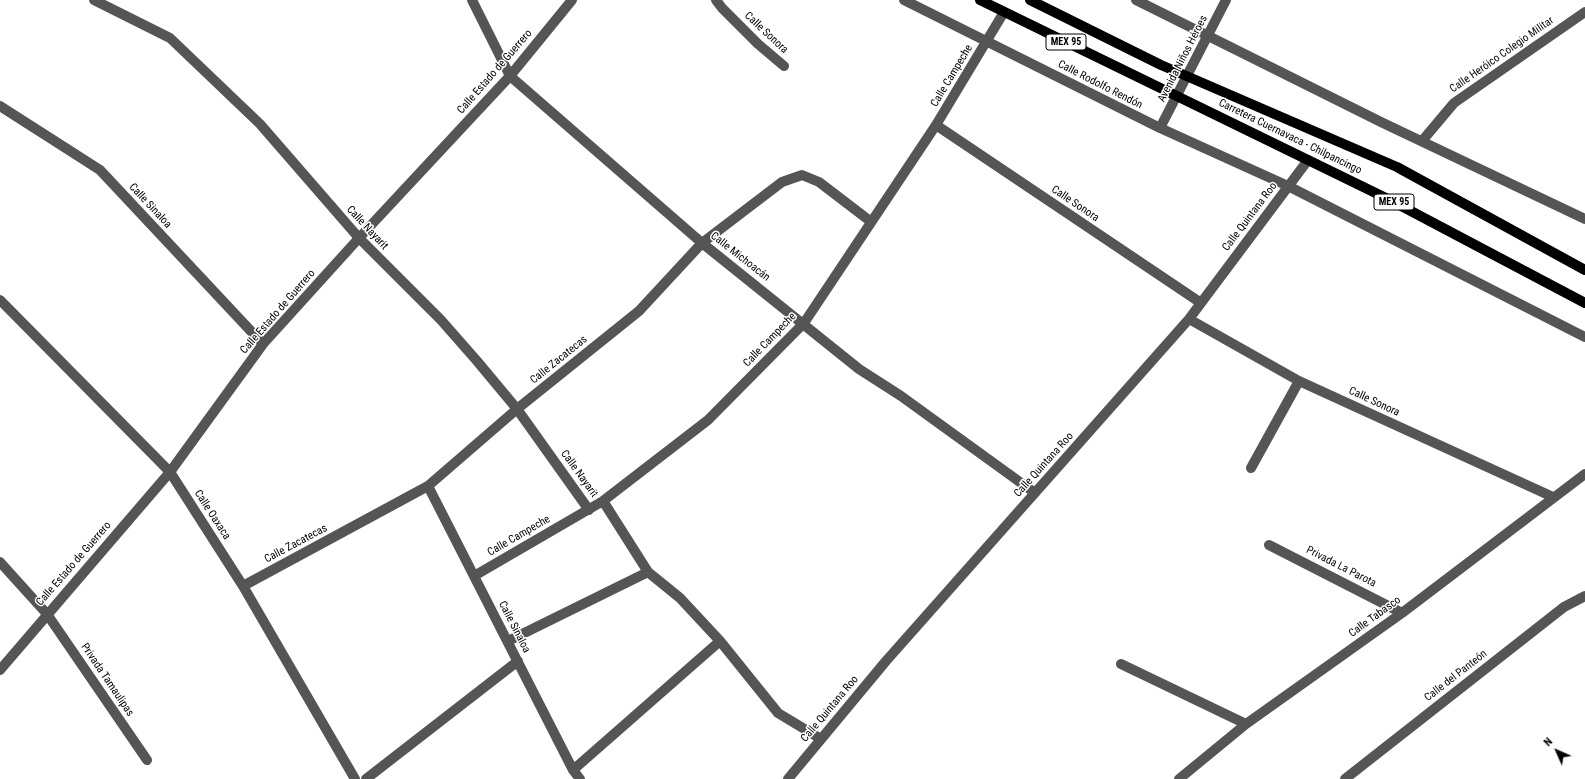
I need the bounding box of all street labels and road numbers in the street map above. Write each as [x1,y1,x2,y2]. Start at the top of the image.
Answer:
street label: Calle Sonora [741,10,791,56]
street label: Avenida Niños Héroes [1155,13,1211,105]
street label: Calle Heróico Colegio Militar [1448,14,1556,96]
street label: Calle Estado de Guerrero [455,27,535,117]
road number: MEX 95 [1046,34,1086,50]
street label: Calle Campeche [928,43,976,109]
street label: Calle Rodolfo Rendón [1055,58,1145,112]
street label: Carretera Cuernavaca - Chilpancingo [1216,97,1364,177]
street label: Calle Quintana Roo [1220,180,1280,254]
street label: Calle Sinaloa [126,181,174,231]
street label: Calle Sonora [1049,183,1101,225]
road number: MEX 95 [1374,194,1414,210]
street label: Calle Nayarit [343,203,391,253]
street label: Calle Michoacán [708,230,772,284]
street label: Calle Estado de Guerrero [238,267,318,357]
street label: Calle Campeche [741,310,799,370]
street label: Calle Zacatecas [528,333,590,387]
street label: Calle Sonora [1346,384,1402,420]
street label: Calle Quintana Roo [1011,430,1077,500]
street label: Calle Nayarit [557,448,601,500]
street label: Calle Oaxaca [191,488,233,542]
street label: Calle Campeche [485,513,553,559]
street label: Calle Estado de Guerrero [34,519,114,609]
street label: Calle Zacatecas [262,522,330,566]
street label: Privada La Parota [1304,544,1378,590]
street label: Calle Tabasco [1346,594,1404,640]
street label: Calle Sinaloa [495,599,533,655]
street label: Privada Tamaulipas [78,641,136,719]
street label: Calle del Panteón [1422,647,1490,705]
street label: Calle Quintana Roo [798,673,862,745]

